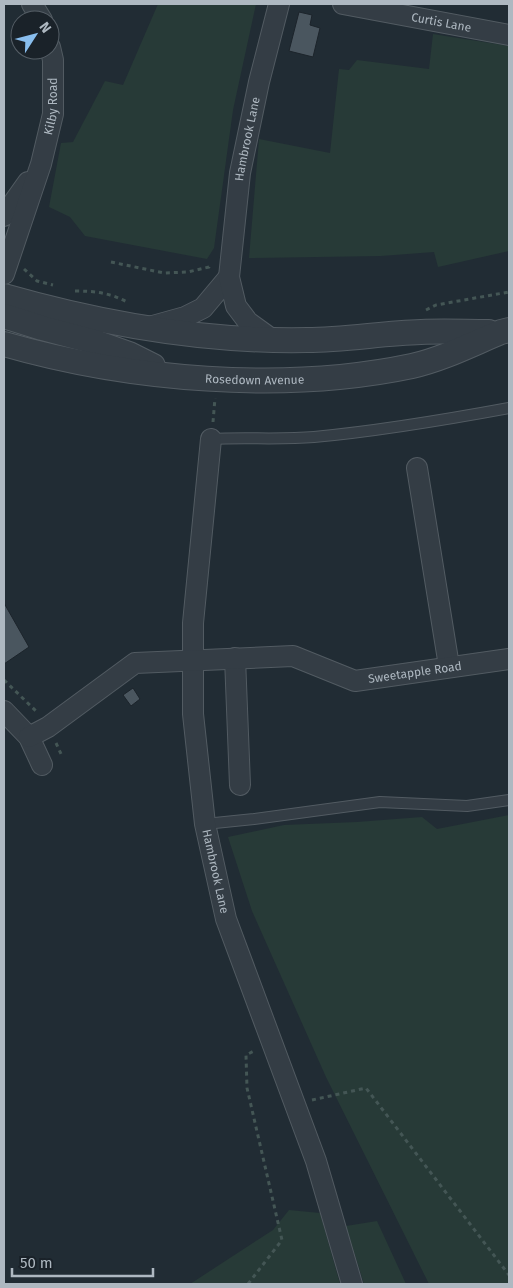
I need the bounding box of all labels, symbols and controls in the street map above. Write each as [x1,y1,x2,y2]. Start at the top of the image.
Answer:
north arrow [10,10,60,60]
street label: Curtis Lane [410,10,472,35]
text: N [36,19,55,36]
street label: Kilby Road [41,78,60,136]
street label: Hambrook Lane [232,96,263,182]
street label: Rosedown Avenue [205,372,305,387]
street label: Sweetapple Road [367,659,463,686]
street label: Hambrook Lane [199,828,232,915]
scale bar [12,1246,154,1278]
text: 50 m [20,1254,53,1272]

